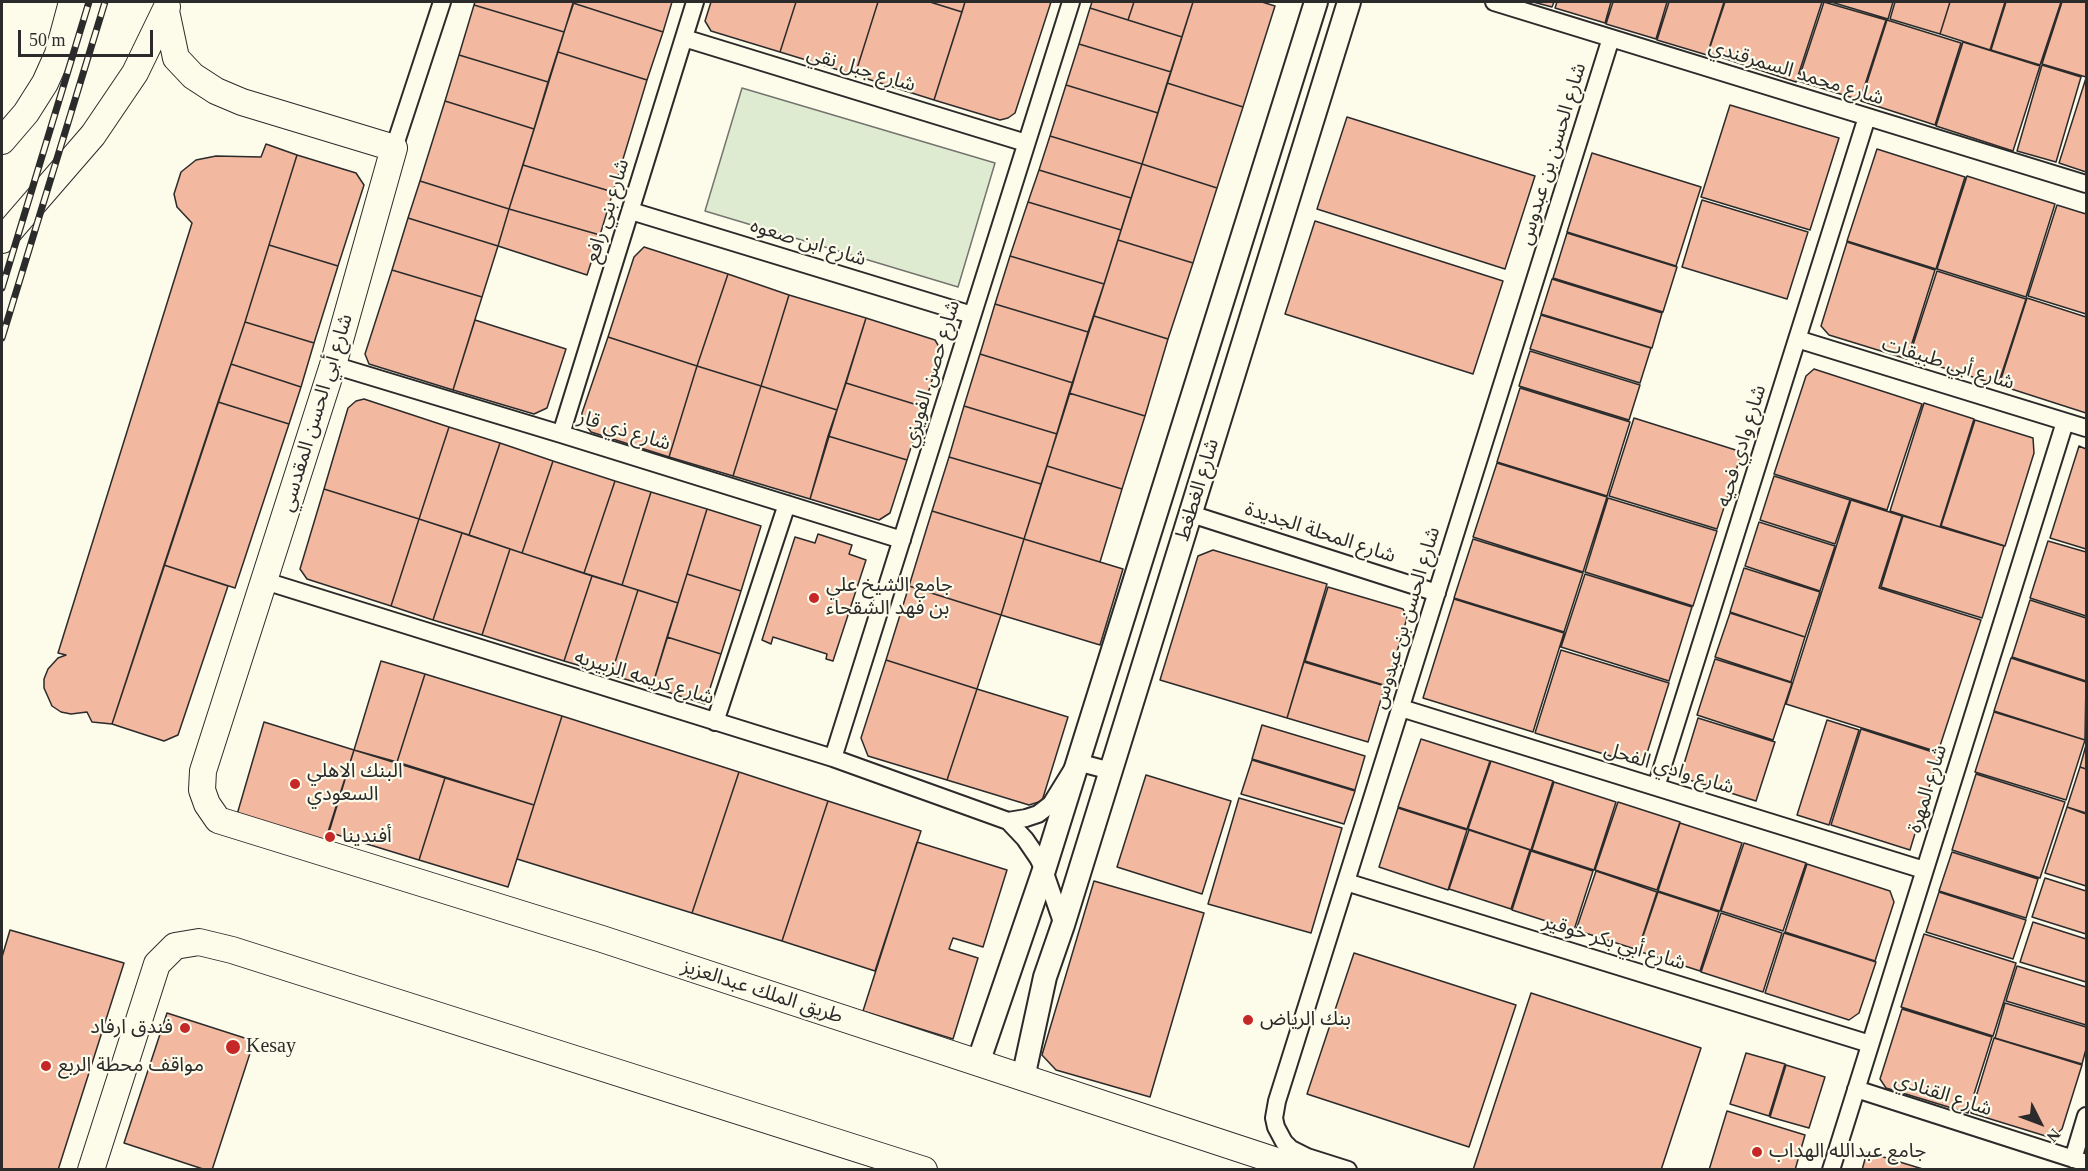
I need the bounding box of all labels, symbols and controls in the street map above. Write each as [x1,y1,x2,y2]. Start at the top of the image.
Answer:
scale bar [21,18,156,56]
text: 50 m [29,30,66,50]
street label: شارع محمد السمرقندي [1706,35,1886,111]
street label: شارع جبل نقي [804,42,918,98]
street label: شارع الحسن بن عبدوس [1514,60,1592,248]
street label: شارع بني رافع [581,156,635,266]
street label: شارع ابن صعوه [747,214,869,272]
street label: شارع حصن الفويزي [898,297,966,451]
street label: شارع أبي الحسن المقدسي [275,311,359,515]
street label: شارع أبي طبيقات [1879,332,2017,396]
street label: شارع وادي فحيه [1712,382,1772,510]
street label: شارع ذي قار [575,406,673,456]
street label: شارع الغطغط [1171,436,1225,544]
street label: شارع المحلة الجديدة [1242,497,1398,569]
street label: شارع الحسن بن عبدوس [1368,524,1446,712]
place label: جامع الشيخ علي بن فهد الشقحاء [826,574,953,621]
marker: جامع الشيخ علي بن فهد الشقحاء [807,591,821,605]
street label: شارع كريمه الزبيريه [571,645,717,711]
street label: شارع وادي الفحل [1601,738,1737,800]
street label: شارع المهرة [1903,742,1953,836]
place label: البنك الاهلي السعودي [307,760,403,807]
marker: البنك الاهلي السعودي [288,777,302,791]
place label: أفندينا [342,825,392,849]
marker: أفندينا [323,830,337,844]
street label: شارع أبي بكر خوقير [1540,910,1688,976]
street label: طريق الملك عبدالعزيز [678,955,846,1029]
place label: بنك الرياض [1260,1008,1351,1032]
marker: بنك الرياض [1241,1013,1255,1027]
place label: فندق ارفاد [90,1016,173,1040]
marker: فندق ارفاد [178,1021,192,1035]
place label: Kesay [246,1035,296,1059]
marker: Kesay [224,1038,242,1056]
place label: مواقف محطة الربع [58,1054,204,1078]
marker: مواقف محطة الربع [39,1059,53,1073]
street label: شارع القنادي [1891,1068,1995,1122]
north arrow [2010,1093,2070,1153]
text: N [2044,1125,2064,1145]
place label: جامع عبدالله الهداب [1769,1140,1926,1164]
marker: جامع عبدالله الهداب [1750,1145,1764,1159]

